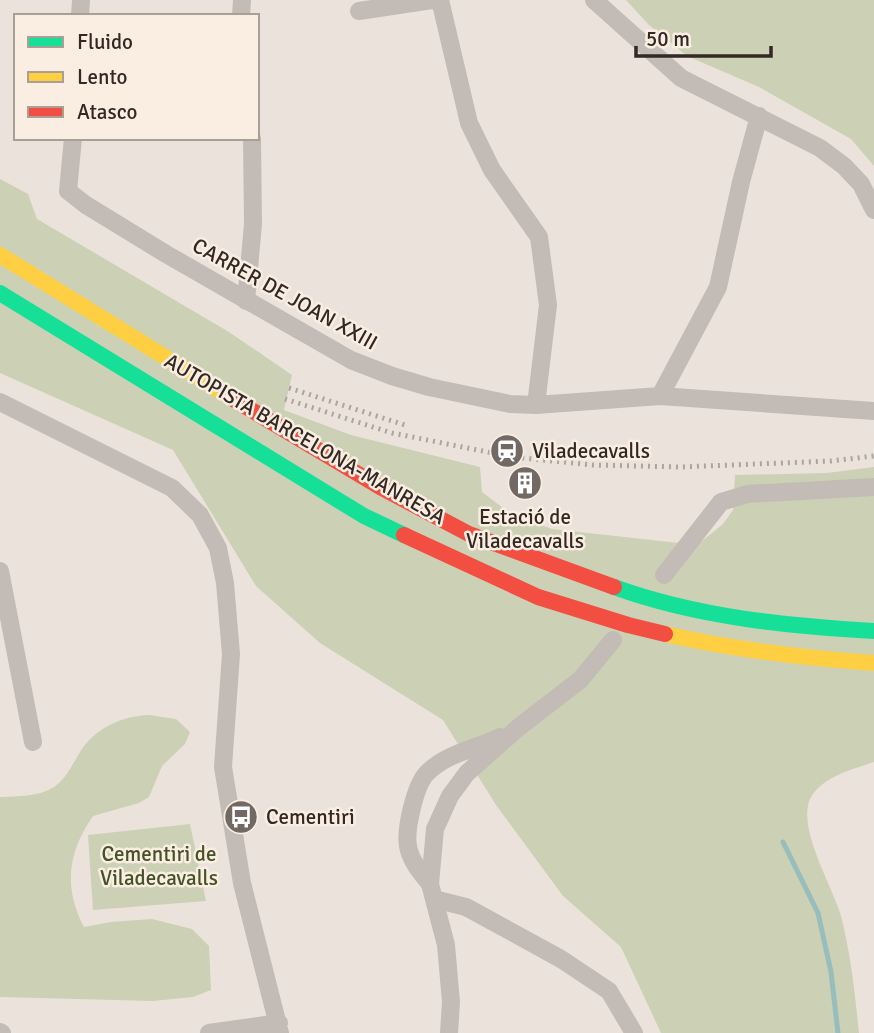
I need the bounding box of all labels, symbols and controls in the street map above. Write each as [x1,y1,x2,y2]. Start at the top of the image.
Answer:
legend [14,14,259,140]
scale bar [636,14,771,58]
text: 50 m [646,26,690,52]
text: Fluido [77,29,133,55]
text: Lento [77,64,127,90]
text: Atasco [77,99,137,125]
street label: CARRER DE JOAN XXIII [188,232,382,356]
street label: AUTOPISTA BARCELONA-MANRESA [160,348,450,530]
station icon: Viladecavalls [488,432,526,470]
place label: Viladecavalls [532,438,650,464]
building icon: Estació de Viladecavalls [506,464,544,502]
place label: Estació de Viladecavalls [466,504,584,554]
bus stop icon: Cementiri [222,798,260,836]
place label: Cementiri [266,804,355,830]
park label: Cementiri de Viladecavalls [100,841,218,891]

